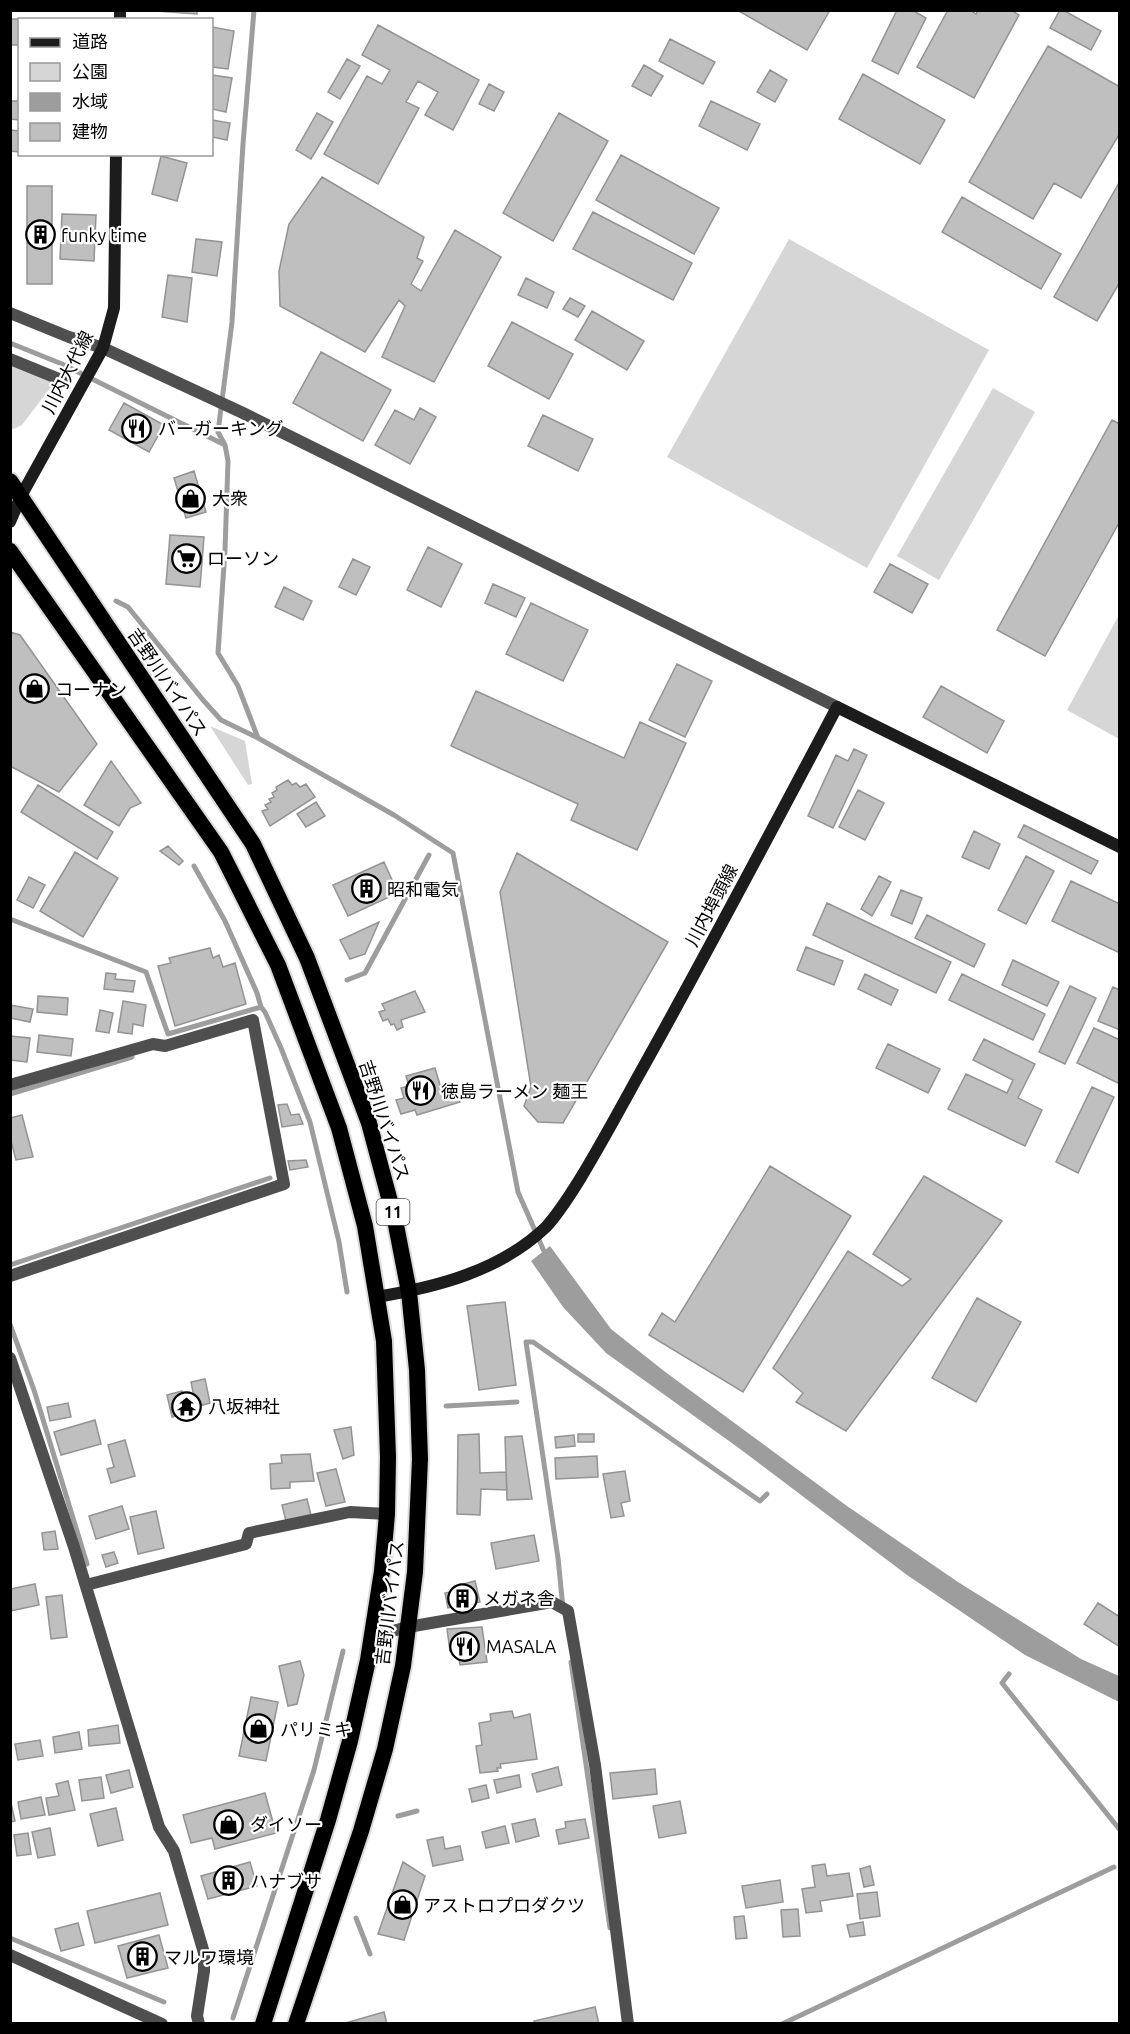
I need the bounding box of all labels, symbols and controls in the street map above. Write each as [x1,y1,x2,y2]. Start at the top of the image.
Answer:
legend [18,18,213,156]
text: 道路 [72,31,108,51]
text: 公園 [72,61,108,81]
text: 水域 [72,91,108,111]
text: 建物 [72,121,108,141]
building icon: funky time [24,219,56,251]
place label: funky time [61,225,147,245]
street label: 川内大代線 [38,327,96,417]
restaurant icon: バーガーキング [121,412,153,444]
place label: バーガーキング [158,418,283,438]
shop icon: 大衆 [175,482,207,514]
place label: 大衆 [212,488,248,508]
supermarket icon: ローソン [170,542,202,574]
place label: ローソン [207,548,279,568]
street label: 吉野川バイパス [125,624,211,740]
shop icon: コーナン [18,673,50,705]
place label: コーナン [55,679,127,699]
street label: 川内埠頭線 [681,861,741,949]
building icon: 昭和電気 [350,873,382,905]
place label: 昭和電気 [387,879,459,899]
street label: 吉野川バイパス [356,1057,414,1183]
restaurant icon: 徳島ラーメン 麺王 [404,1075,436,1107]
place label: 徳島ラーメン 麺王 [441,1081,588,1101]
road number: 11 [376,1199,410,1225]
temple icon: 八坂神社 [171,1390,203,1422]
place label: 八坂神社 [208,1396,280,1416]
street label: 吉野川バイパス [371,1539,407,1667]
building icon: メガネ舎 [446,1582,478,1614]
place label: メガネ舎 [483,1588,555,1608]
restaurant icon: MASALA [449,1630,481,1662]
place label: MASALA [486,1636,556,1656]
shop icon: パリミキ [243,1713,275,1745]
place label: パリミキ [280,1719,352,1739]
shop icon: ダイソー [213,1808,245,1840]
place label: ダイソー [250,1814,322,1834]
building icon: ハナブサ [213,1865,245,1897]
place label: ハナブサ [250,1871,322,1891]
shop icon: アストロプロダクツ [386,1889,418,1921]
place label: アストロプロダクツ [423,1895,585,1915]
building icon: マルワ環境 [127,1941,159,1973]
place label: マルワ環境 [164,1947,254,1967]

